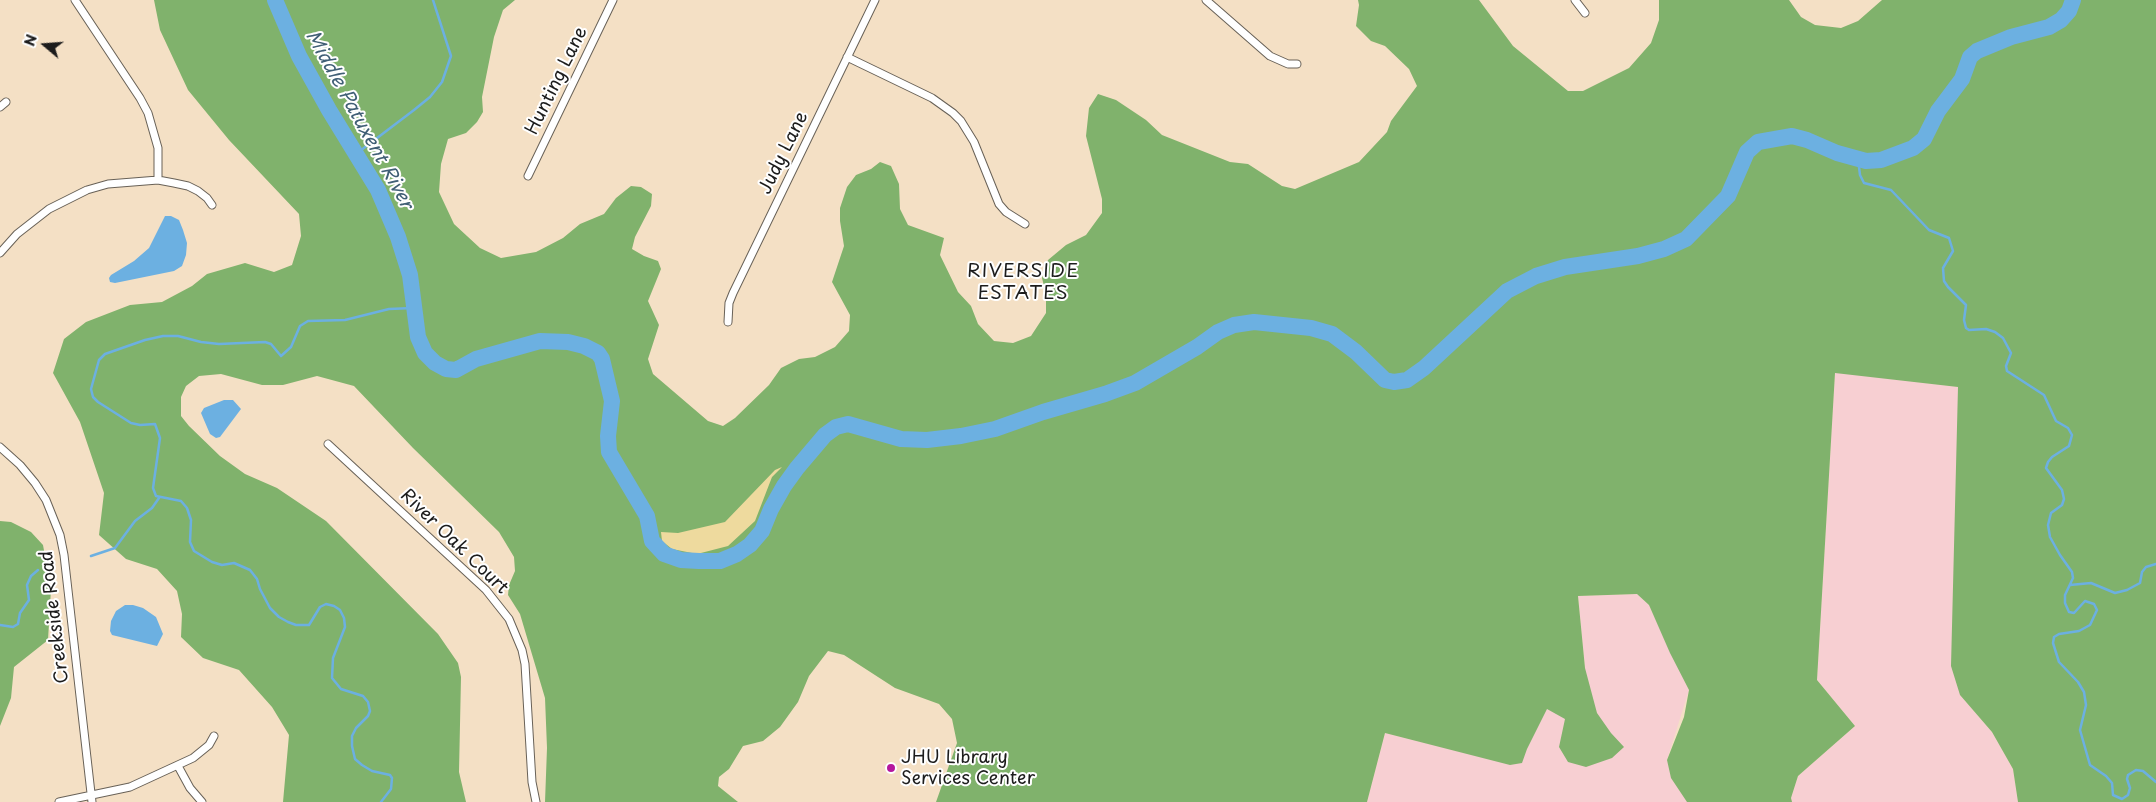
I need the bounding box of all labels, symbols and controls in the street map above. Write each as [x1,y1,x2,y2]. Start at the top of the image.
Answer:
north arrow [20,20,70,70]
street label: Hunting Lane [522,24,592,138]
water label: Middle Patuxent River [300,27,418,213]
text: N [19,32,42,49]
street label: Judy Lane [755,108,813,198]
district label: RIVERSIDE ESTATES [966,261,1080,305]
street label: River Oak Court [395,485,513,599]
street label: Creekside Road [36,549,74,685]
place label: JHU Library Services Center [901,747,1035,790]
marker: JHU Library Services Center [885,762,897,774]

